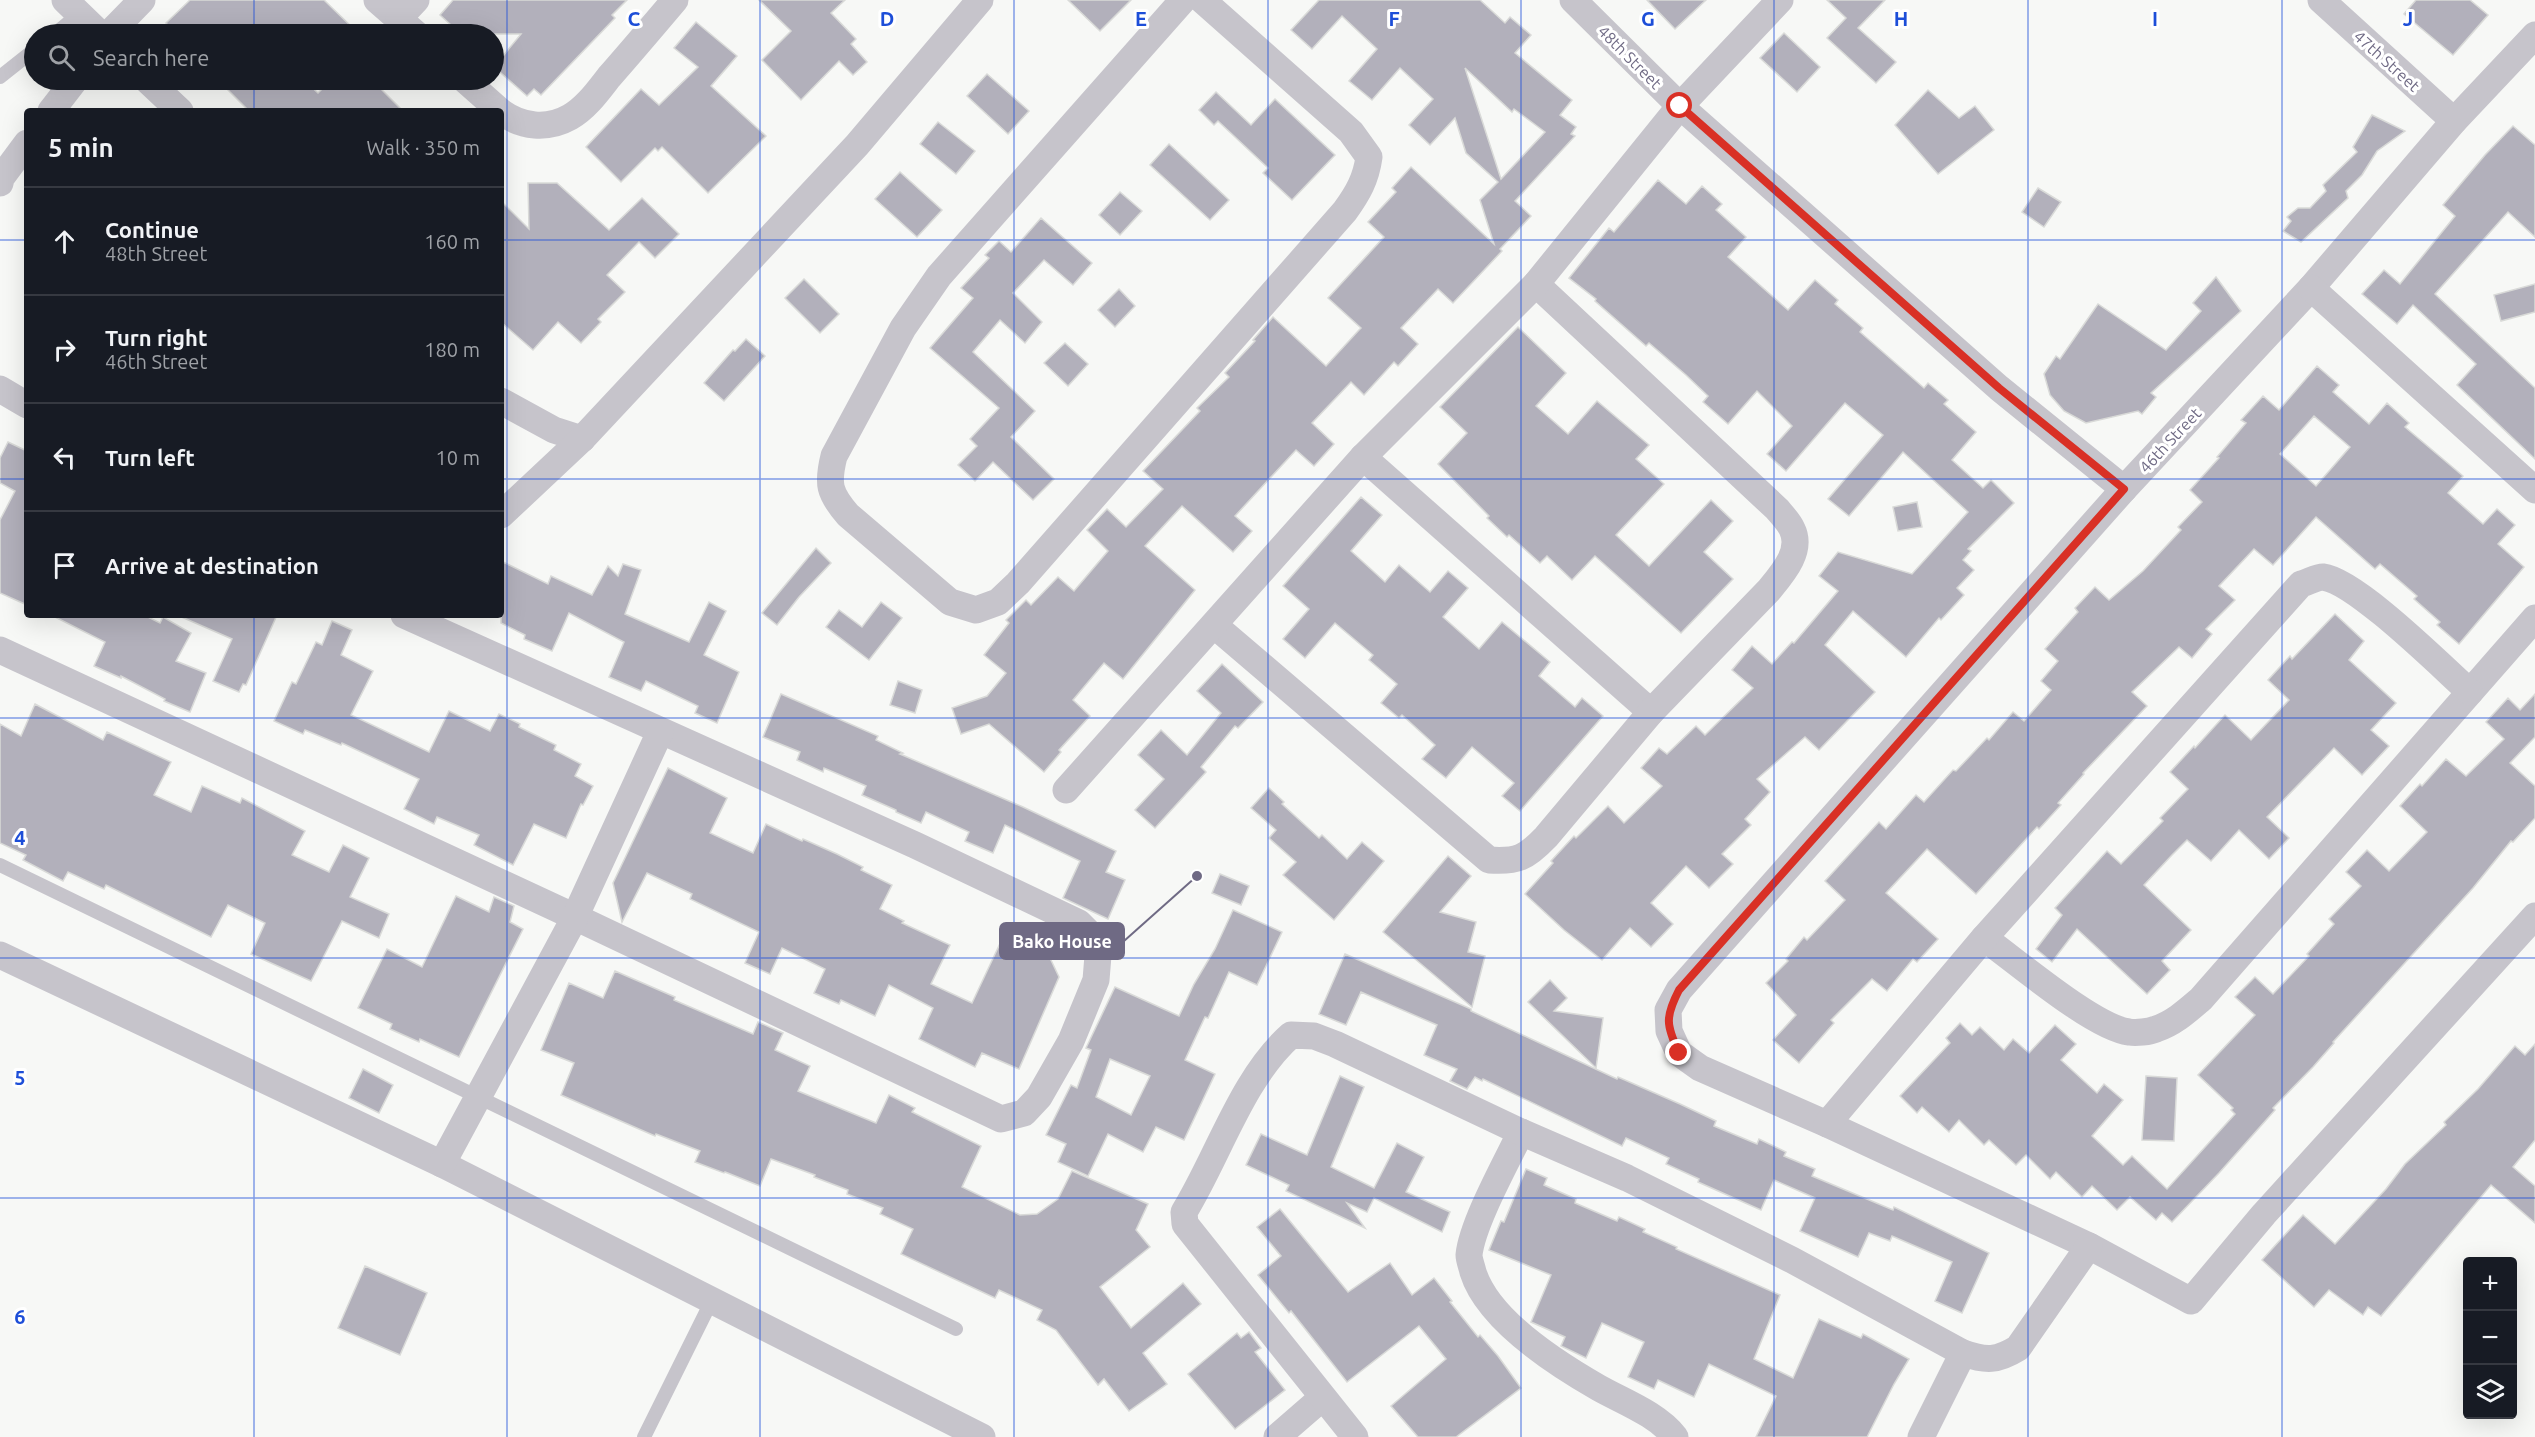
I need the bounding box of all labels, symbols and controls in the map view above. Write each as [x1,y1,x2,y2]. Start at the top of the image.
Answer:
text: C [628,7,641,30]
text: D [880,7,894,30]
text: E [1135,7,1147,30]
text: F [1388,7,1400,30]
text: G [1641,7,1655,30]
text: H [1894,7,1908,30]
text: I [2152,7,2158,30]
text: J [2403,7,2413,30]
street label: 48th Street [1595,22,1666,93]
search box [24,24,504,90]
street label: 47th Street [2351,27,2424,96]
icon: search [45,41,78,74]
text: Search here [93,45,209,70]
route start [1666,92,1692,118]
text: 5 min [48,133,114,162]
text: Walk · 350 m [367,136,480,159]
text: Continue [105,217,199,242]
icon: ahead [48,225,81,258]
text: 160 m [424,230,480,253]
text: 48th Street [105,242,207,265]
text: Turn right [105,325,207,350]
icon: right [48,333,81,366]
text: 180 m [424,338,480,361]
text: 46th Street [105,350,207,373]
street label: 46th Street [2136,403,2205,476]
icon: left [48,441,81,474]
text: Turn left [105,445,195,470]
text: 10 m [436,446,480,469]
icon: arrive [48,549,81,582]
text: Arrive at destination [105,553,319,578]
text: 4 [14,826,26,849]
callout: Bako House [1000,923,1124,959]
text: Bako House [1012,931,1112,951]
route end [1665,1039,1691,1065]
text: 5 [14,1066,26,1089]
map controls [2463,1257,2517,1419]
button: + [2463,1257,2517,1311]
text: 6 [14,1305,26,1328]
button: − [2463,1311,2517,1365]
button: layers [2463,1365,2517,1419]

